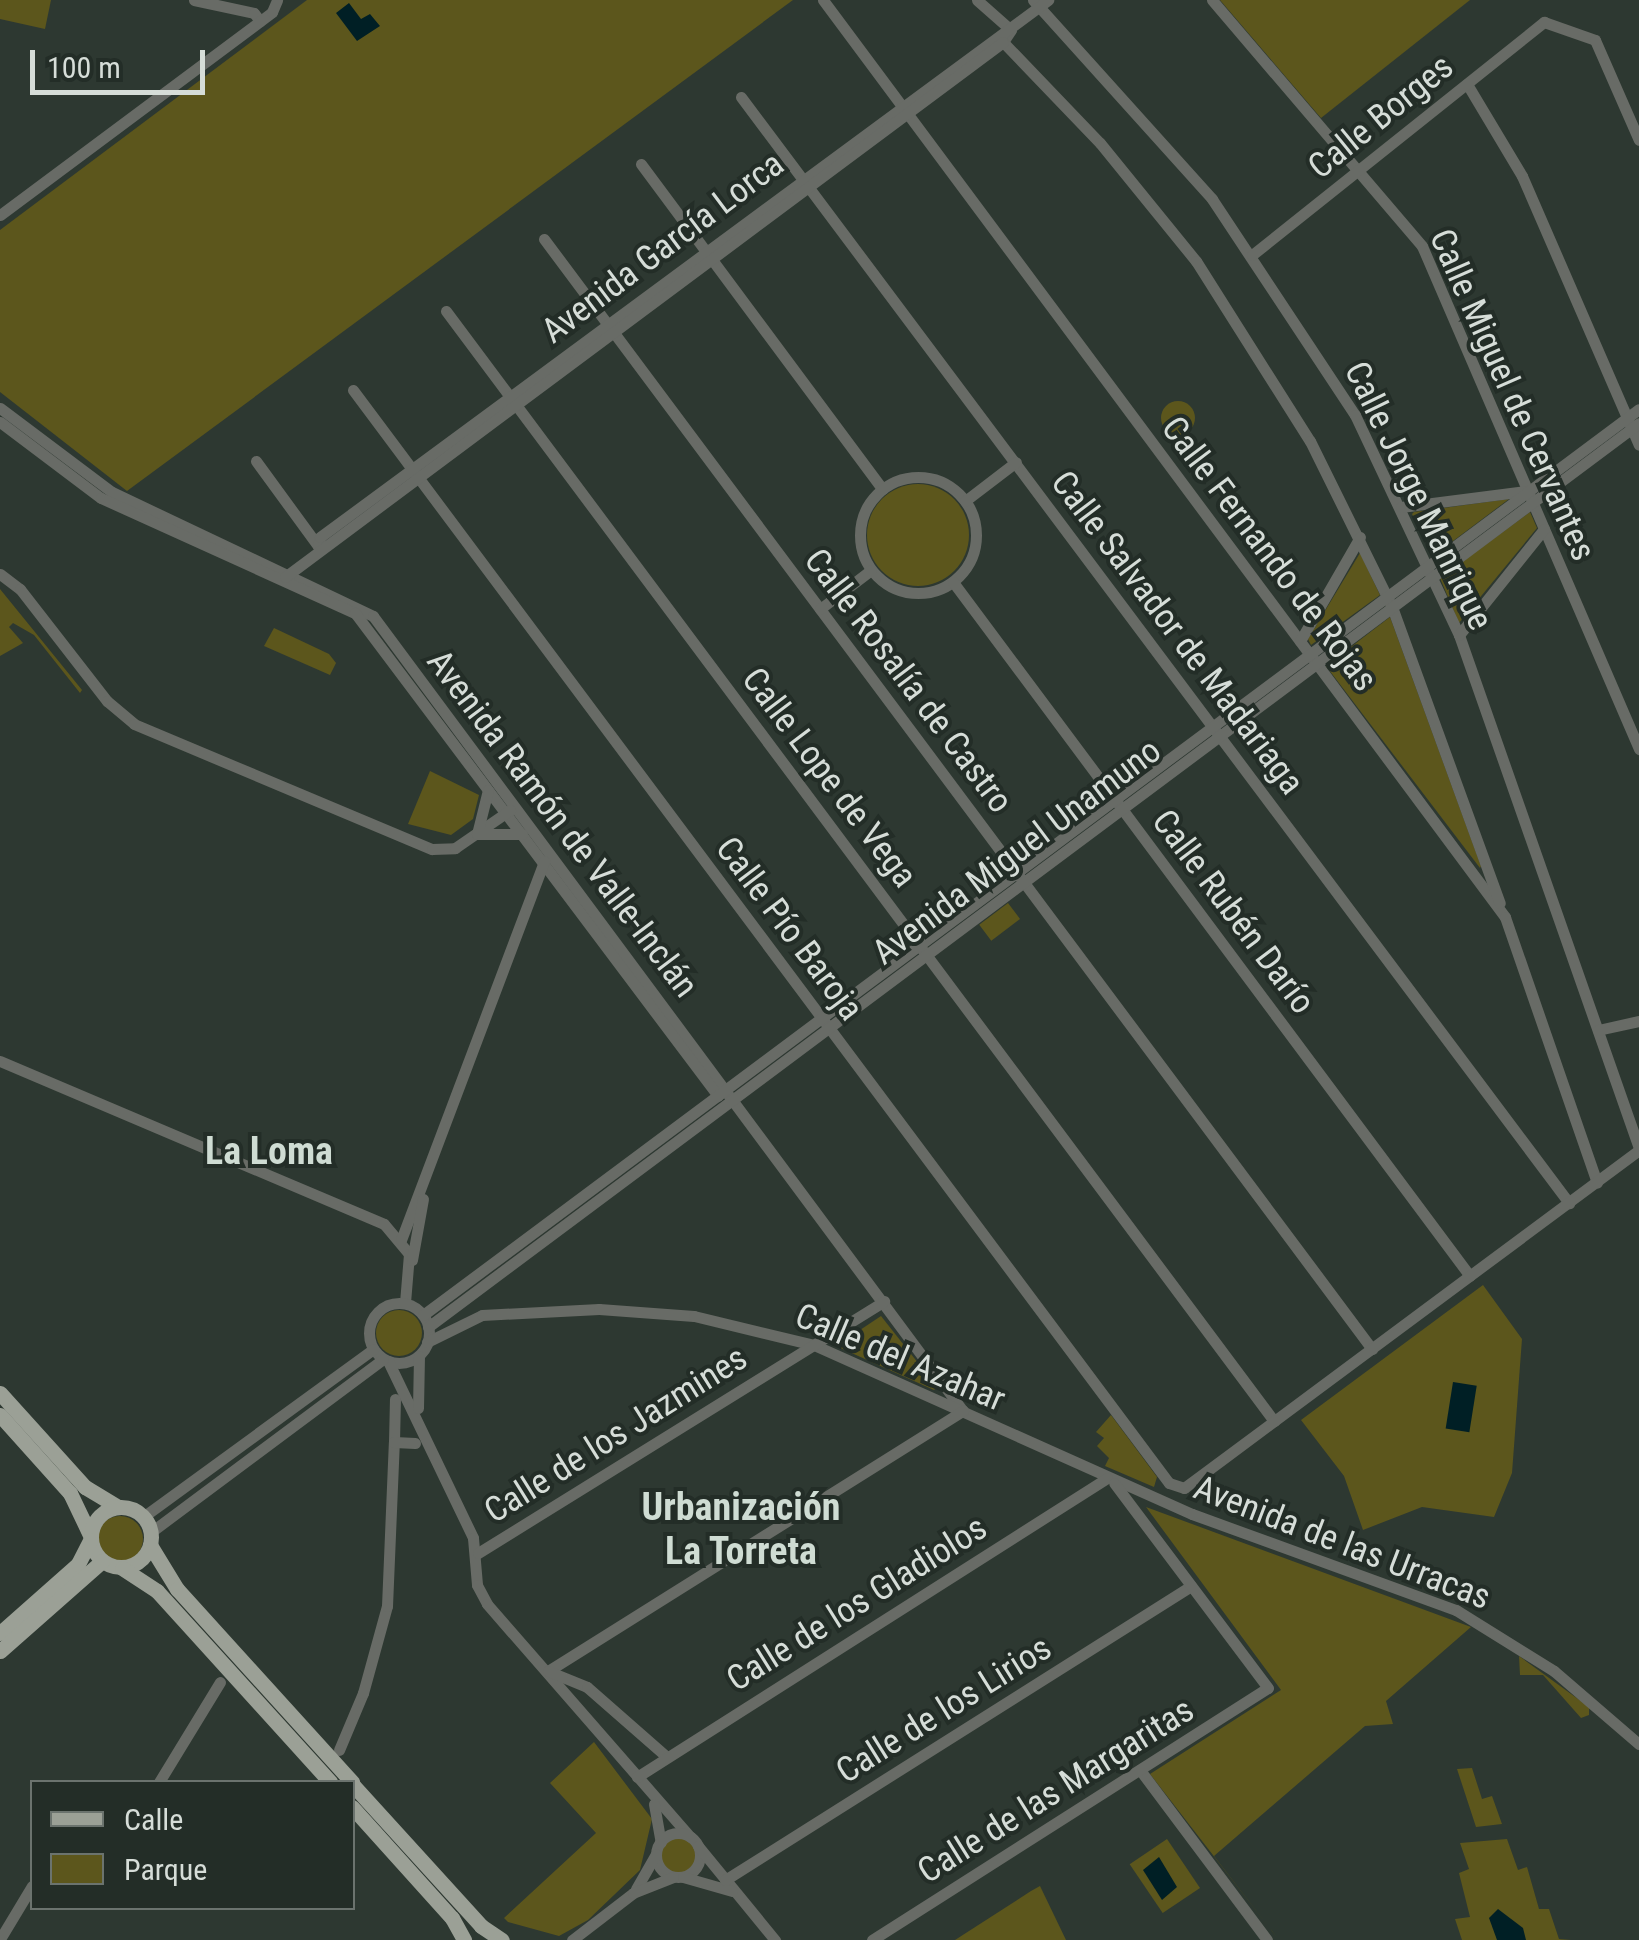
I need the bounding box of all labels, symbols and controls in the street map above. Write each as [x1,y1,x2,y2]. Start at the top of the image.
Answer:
scale bar [35,30,210,92]
street label: Calle Borges [1300,46,1462,188]
text: 100 m [47,50,121,85]
street label: Avenida García Lorca [534,143,792,353]
street label: Calle Miguel de Cervantes [1420,223,1604,567]
street label: Calle Jorge Manrique [1335,355,1501,637]
street label: Calle Fernando de Rojas [1152,408,1386,700]
street label: Calle Salvador de Madariaga [1042,463,1312,803]
street label: Calle Rosalía de Castro [795,541,1021,821]
street label: Avenida Ramón de Valle-Inclán [418,642,706,1006]
street label: Calle Lope de Vega [733,660,925,896]
street label: Avenida Miguel Unamuno [865,730,1169,974]
street label: Calle Rubén Darío [1143,802,1323,1022]
street label: Calle Pío Baroja [706,829,872,1029]
district label: La Loma [205,1129,333,1175]
street label: Calle del Azahar [789,1295,1011,1421]
street label: Calle de los Jazmines [477,1337,755,1533]
street label: Avenida de las Urracas [1188,1467,1496,1619]
district label: Urbanización La Torreta [641,1485,841,1575]
street label: Calle de los Gladiolos [719,1507,995,1701]
street label: Calle de los Lirios [829,1627,1059,1793]
street label: Calle de las Margaritas [910,1689,1202,1893]
legend [30,1780,355,1910]
text: Calle [124,1802,183,1837]
text: Parque [124,1852,207,1887]

